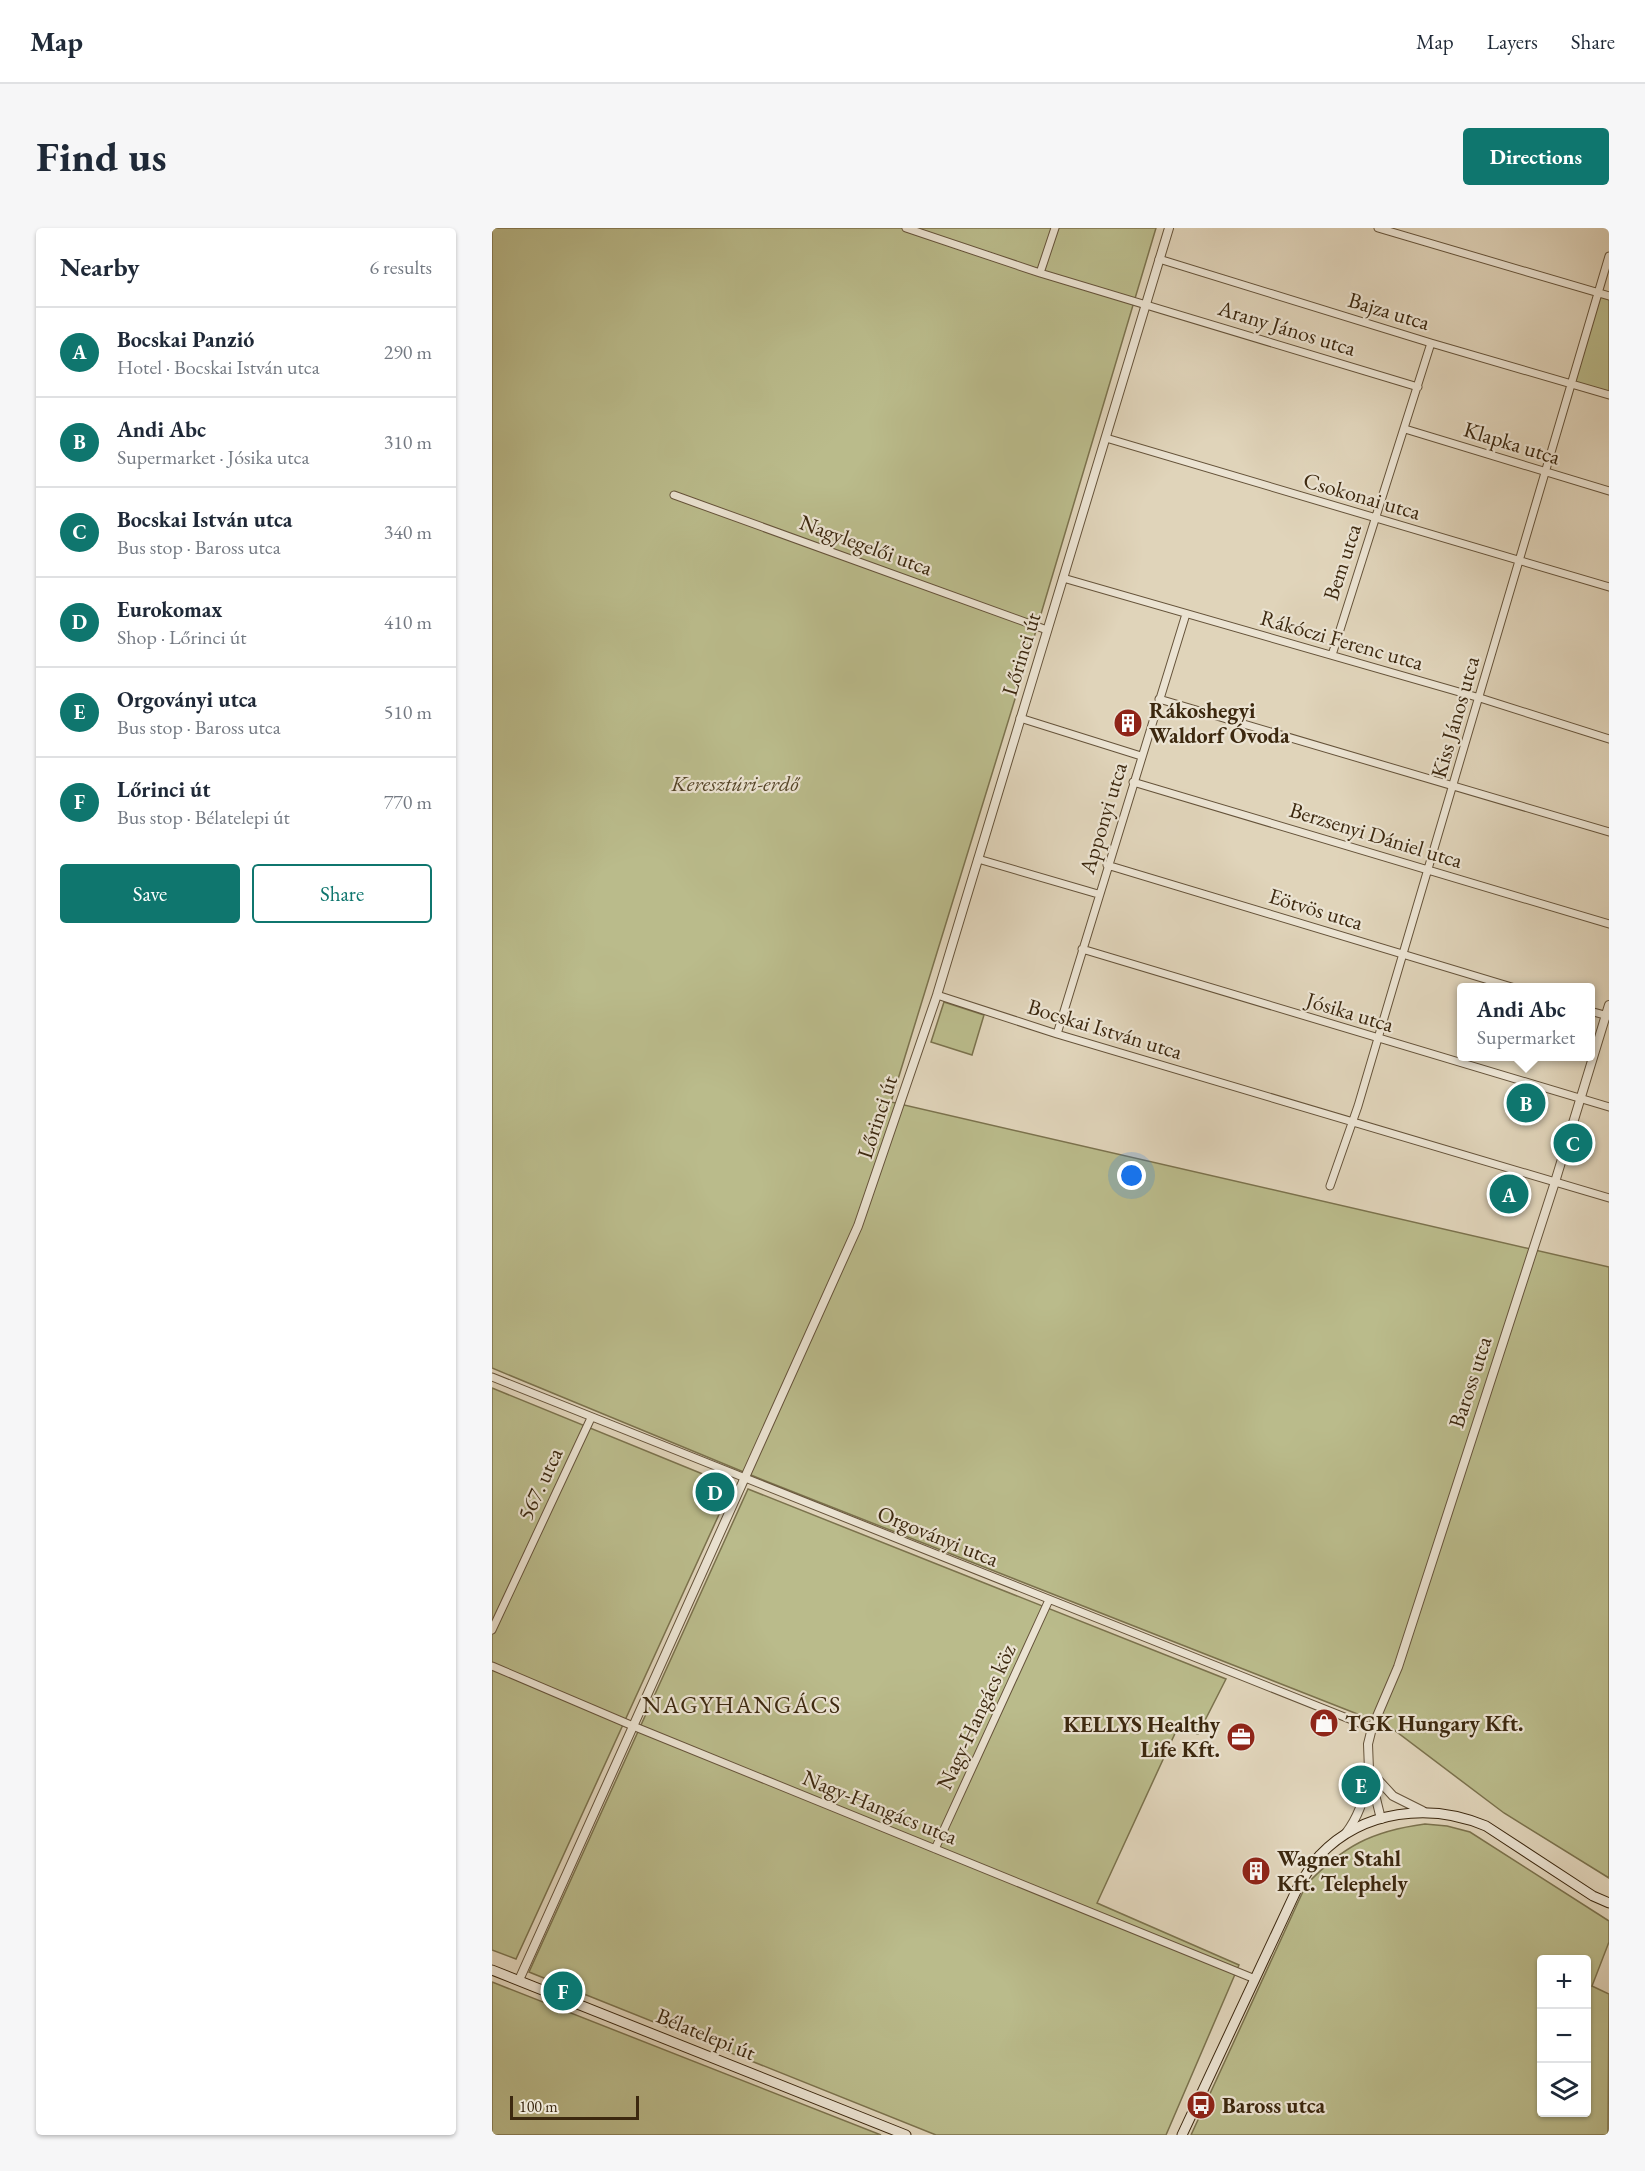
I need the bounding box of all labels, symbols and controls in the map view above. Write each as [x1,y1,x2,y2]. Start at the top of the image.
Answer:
text: Map [30,23,83,59]
text: Map [1416,28,1454,55]
text: Layers [1487,28,1538,55]
text: Share [1571,28,1615,55]
button: Directions [1463,128,1609,185]
text: Find us [36,129,167,184]
text: Nearby [60,250,140,284]
text: 6 results [369,254,432,280]
street label: Bajza utca [1345,285,1434,337]
street label: Arany János utca [1214,293,1359,363]
text: Bocskai Panzió [117,325,254,354]
text: A [72,339,87,365]
text: 290 m [384,339,432,365]
text: Hotel · Bocskai István utca [117,354,320,380]
text: Andi Abc [117,415,206,444]
street label: Klapka utca [1460,415,1564,471]
text: B [73,429,86,455]
text: 310 m [384,429,432,455]
text: Supermarket · Jósika utca [117,444,309,470]
street label: Csokonai utca [1300,465,1424,527]
text: Bocskai István utca [117,505,292,534]
street label: Nagylegelői utca [796,508,937,583]
text: C [72,519,87,545]
text: 340 m [384,519,432,545]
street label: Bem utca [1316,520,1368,604]
text: Bus stop · Baross utca [117,534,281,560]
text: Eurokomax [117,595,222,624]
street label: Rákóczi Ferenc utca [1257,603,1427,677]
text: D [72,609,87,635]
text: 410 m [384,609,432,635]
street label: Lőrinci út [995,609,1047,699]
text: Shop · Lőrinci út [117,624,246,650]
street label: Kiss János utca [1424,653,1486,781]
text: Orgoványi utca [117,685,257,714]
place label: Rákoshegyi Waldorf Óvoda [1149,696,1290,750]
text: E [74,699,85,725]
text: 510 m [384,699,432,725]
building icon: Rákoshegyi Waldorf Óvoda [1112,707,1144,739]
text: Bus stop · Baross utca [117,714,281,740]
street label: Apponyi utca [1072,759,1134,878]
park label: Keresztúri-erdő [670,769,801,798]
text: Lőrinci út [117,775,211,804]
text: F [74,789,85,815]
text: 770 m [384,789,432,815]
street label: Berzsenyi Dániel utca [1286,795,1466,875]
text: Bus stop · Bélatelepi út [117,804,290,830]
button: Save [60,864,240,923]
button: Share [252,864,432,923]
street label: Eötvös utca [1265,881,1367,937]
popup [1457,983,1595,1061]
street label: Jósika utca [1301,984,1398,1039]
street label: Bocskai István utca [1024,992,1186,1066]
text: Andi Abc [1477,995,1566,1024]
text: Supermarket [1477,1024,1575,1050]
street label: Lőrinci út [850,1072,904,1162]
pin: B [1506,1080,1546,1126]
pin: C [1554,1120,1592,1166]
your location [1117,1161,1146,1190]
pin: A [1490,1172,1528,1216]
street label: Baross utca [1442,1332,1498,1431]
street label: 567. utca [511,1443,570,1525]
pin: D [696,1470,734,1514]
street label: Orgoványi utca [873,1499,1003,1574]
street label: Nagy-Hangács köz [930,1639,1023,1795]
district label: NAGYHANGÁCS [642,1689,842,1720]
shop icon: TGK Hungary Kft. [1308,1707,1340,1739]
place label: TGK Hungary Kft. [1345,1709,1523,1738]
place label: KELLYS Healthy Life Kft. [1063,1710,1220,1764]
office icon: KELLYS Healthy Life Kft. [1225,1721,1257,1753]
pin: E [1342,1762,1380,1808]
street label: Nagy-Hangács utca [798,1763,962,1851]
place label: Wagner Stahl Kft. Telephely [1277,1844,1408,1898]
building icon: Wagner Stahl Kft. Telephely [1240,1855,1272,1887]
map controls [1537,1955,1591,2117]
button: + [1537,1955,1591,2009]
pin: F [544,1968,582,2014]
street label: Bélatelepi út [652,2001,760,2067]
button: − [1537,2009,1591,2063]
button: layers [1537,2063,1591,2117]
bus stop icon: Baross utca [1185,2089,1217,2121]
place label: Baross utca [1222,2091,1325,2120]
scale bar [510,2093,639,2120]
text: 100 m [519,2096,558,2117]

